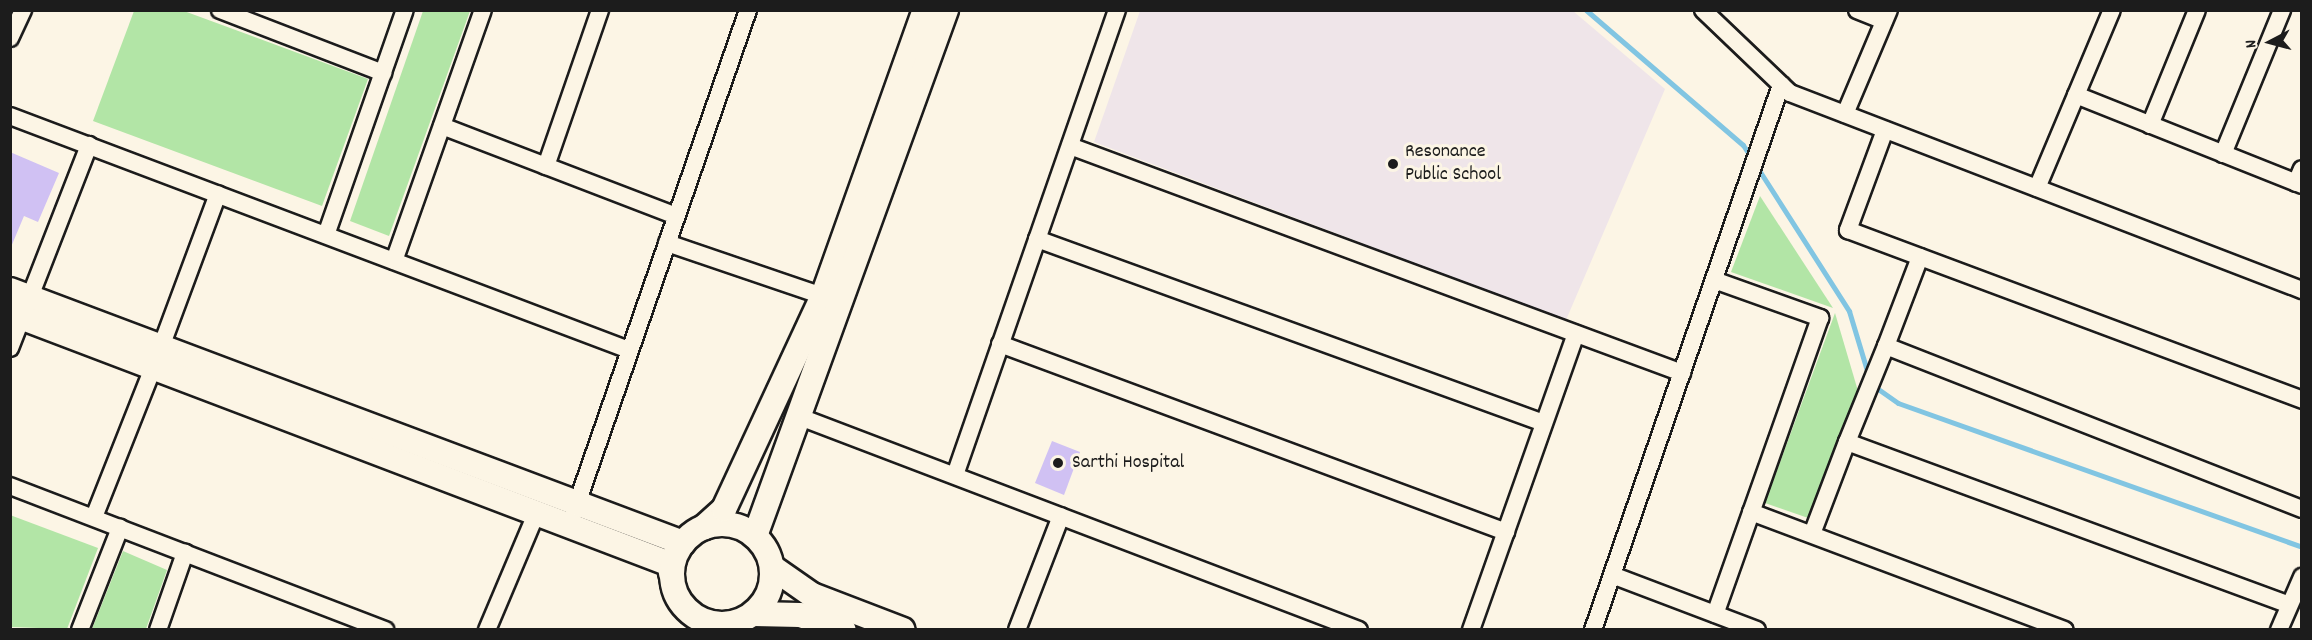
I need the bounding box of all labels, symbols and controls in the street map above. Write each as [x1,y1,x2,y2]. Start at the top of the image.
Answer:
north arrow [2240,12,2300,72]
text: N [2240,39,2263,49]
place label: Resonance Public School [1405,140,1501,187]
marker: Resonance Public School [1386,157,1400,171]
place label: Sarthi Hospital [1072,451,1184,475]
marker: Sarthi Hospital [1049,454,1067,472]

